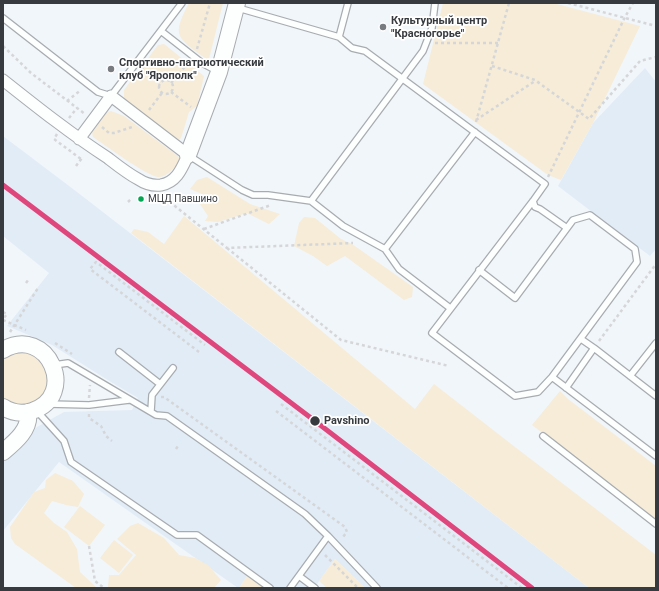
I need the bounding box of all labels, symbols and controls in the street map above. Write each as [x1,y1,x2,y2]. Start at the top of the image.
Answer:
place label: Культурный центр "Красногорье" [391,14,487,40]
marker: Культурный центр "Красногорье" [378,22,388,32]
place label: Спортивно-патриотический клуб "Ярополк" [119,56,264,82]
marker: Спортивно-патриотический клуб "Ярополк" [106,64,116,74]
place label: МЦД Павшино [148,193,218,205]
marker: МЦД Павшино [136,194,146,204]
marker: Pavshino [308,414,322,428]
place label: Pavshino [324,414,370,428]

